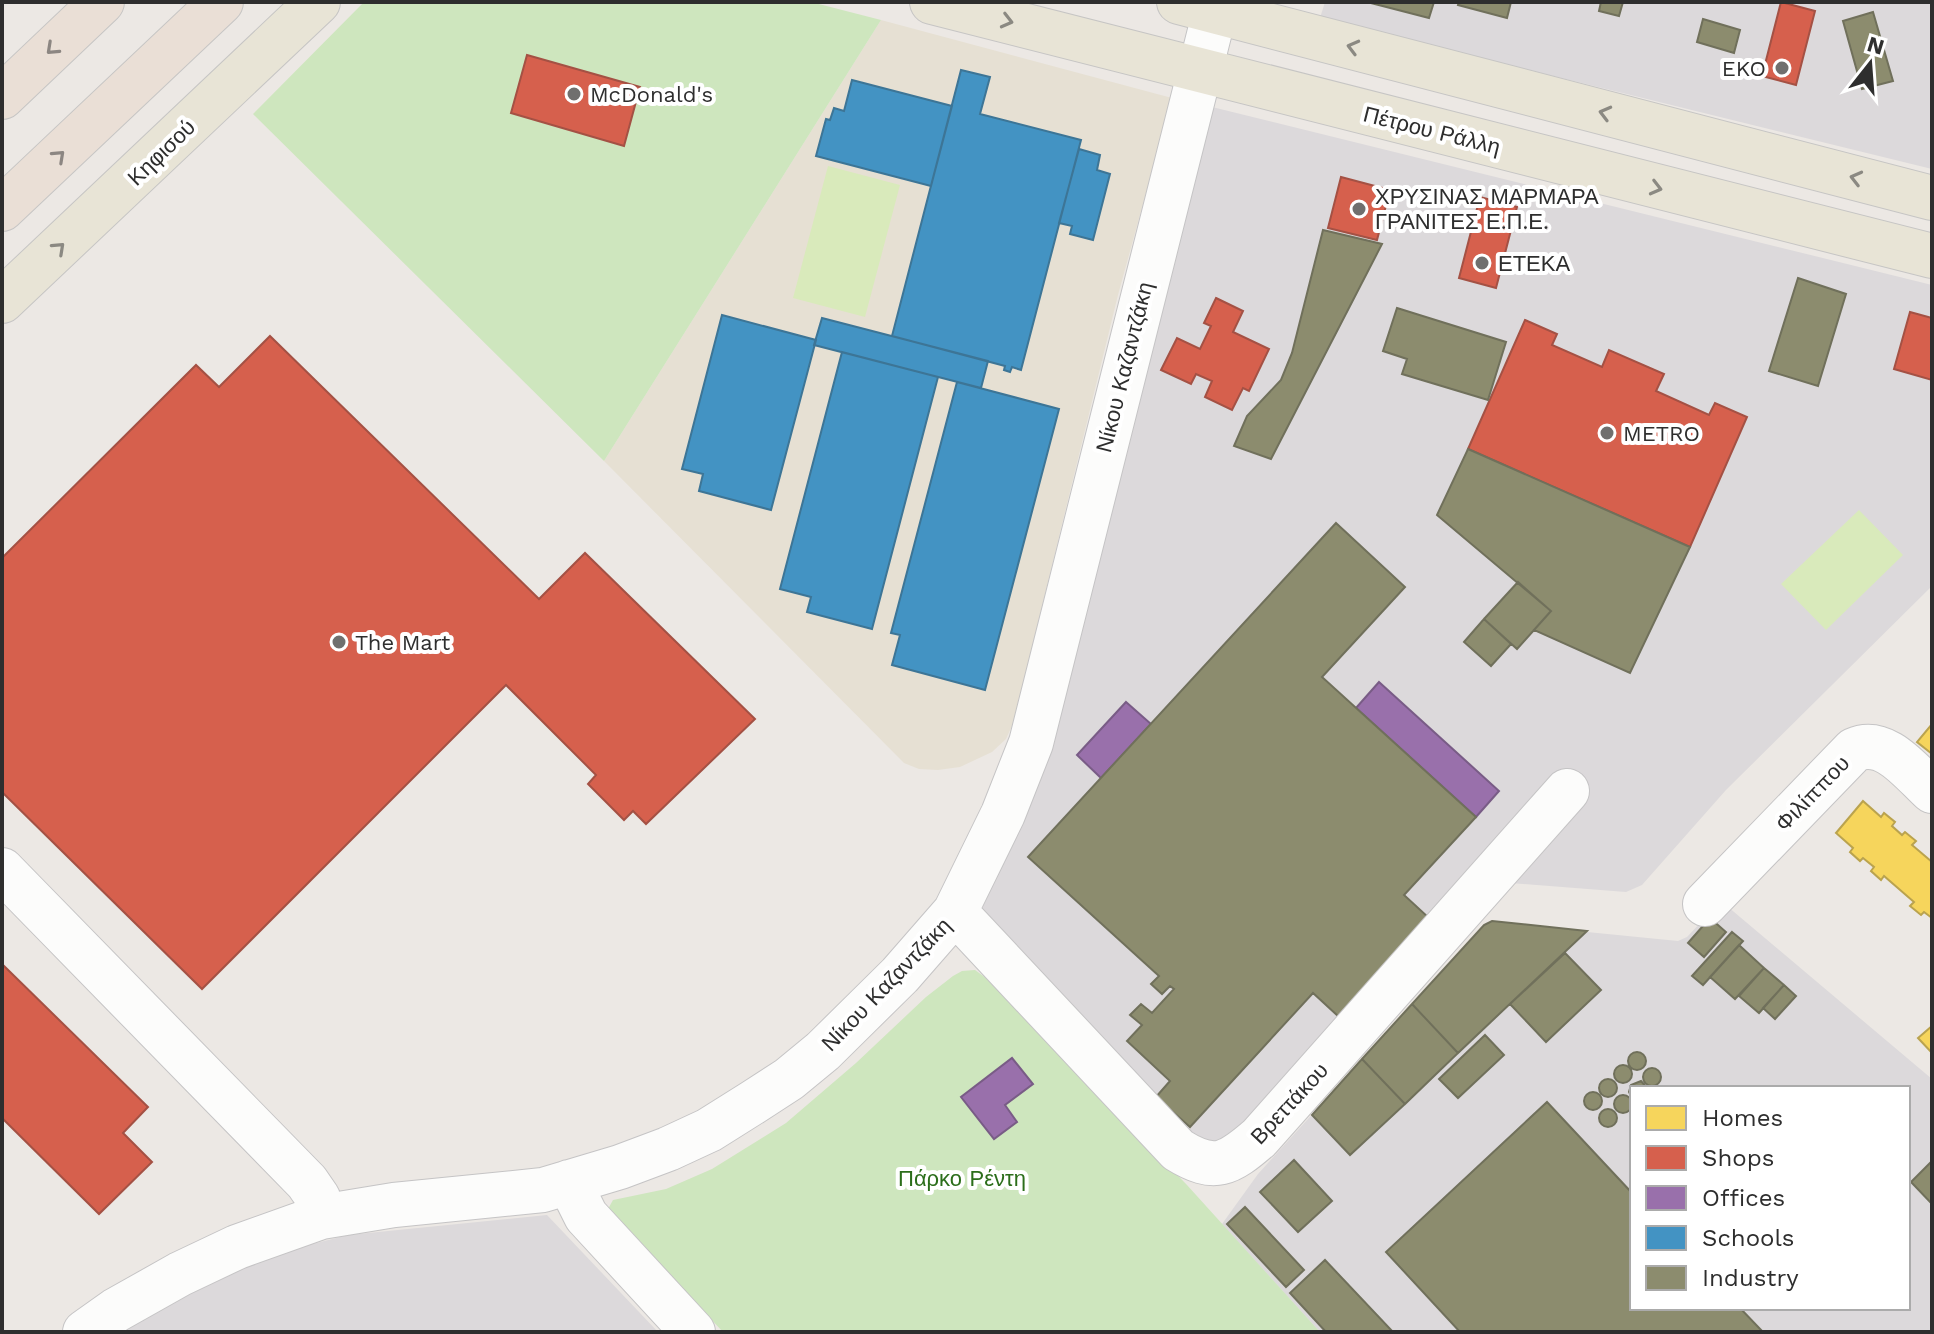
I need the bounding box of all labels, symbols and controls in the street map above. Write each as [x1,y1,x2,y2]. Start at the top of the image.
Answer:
one-way arrow [1000,12,1014,29]
north arrow [1830,24,1910,104]
text: N [1864,31,1887,60]
one-way arrow [47,40,61,55]
one-way arrow [1347,40,1361,57]
place label: EKO [1722,56,1766,81]
marker: EKO [1773,59,1791,77]
place label: McDonald's [590,82,713,107]
marker: McDonald's [565,85,583,103]
street label: Πέτρου Ράλλη [1361,101,1503,160]
one-way arrow [1598,105,1612,122]
street label: Κηφισού [122,114,200,190]
one-way arrow [49,151,64,165]
one-way arrow [1850,171,1864,188]
one-way arrow [1649,178,1663,195]
place label: ΧΡΥΣΙΝΑΣ ΜΑΡΜΑΡΑ ΓΡΑΝΙΤΕΣ Ε.Π.Ε. [1375,184,1599,234]
marker: ΧΡΥΣΙΝΑΣ ΜΑΡΜΑΡΑ ΓΡΑΝΙΤΕΣ Ε.Π.Ε. [1350,200,1368,218]
one-way arrow [50,244,65,258]
place label: ΕΤΕΚΑ [1498,251,1570,276]
marker: ΕΤΕΚΑ [1473,254,1491,272]
street label: Νίκου Καζαντζάκη [1091,279,1158,455]
place label: METRO [1623,421,1700,446]
marker: METRO [1598,424,1616,442]
place label: The Mart [355,630,450,655]
marker: The Mart [330,633,348,651]
street label: Φιλίππου [1770,751,1854,836]
street label: Νίκου Καζαντζάκη [817,913,956,1056]
street label: Βρεττάκου [1246,1058,1333,1149]
legend [1630,1086,1910,1310]
text: Homes [1702,1104,1783,1132]
text: Shops [1702,1144,1774,1172]
park label: Πάρκο Ρέντη [898,1166,1026,1191]
text: Offices [1702,1184,1785,1212]
text: Schools [1702,1224,1794,1252]
text: Industry [1702,1264,1799,1292]

